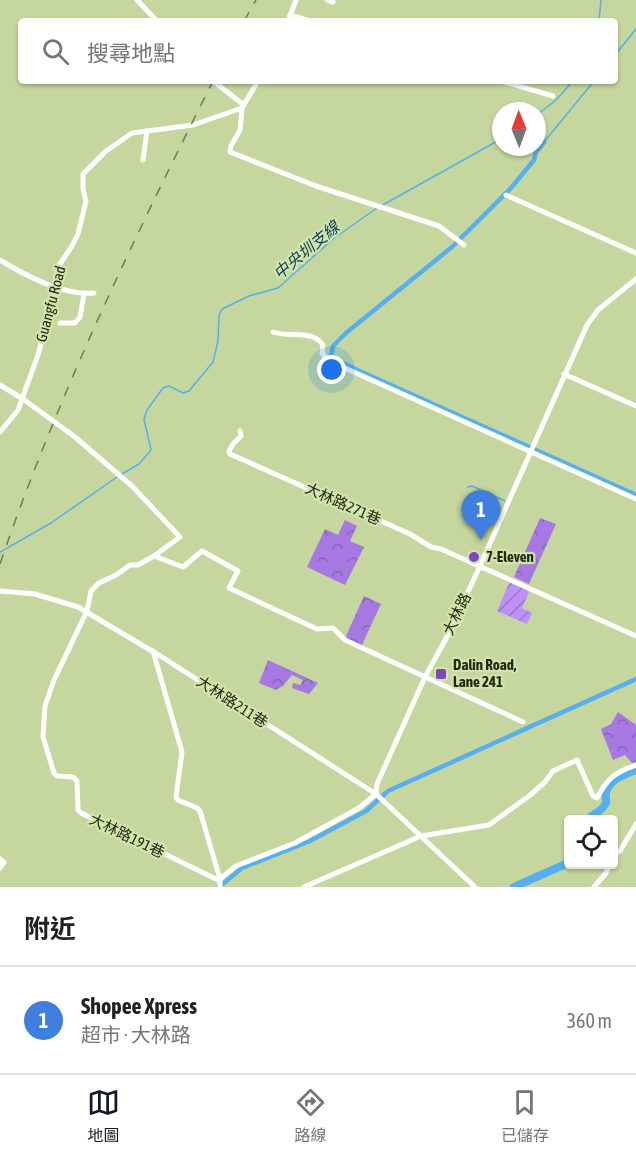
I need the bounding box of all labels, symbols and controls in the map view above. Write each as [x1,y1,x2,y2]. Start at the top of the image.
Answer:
search box [18,18,618,84]
icon: search [39,35,72,68]
text: 搜尋地點 [87,40,175,66]
north arrow [492,102,546,156]
water label: 中央圳支線 [270,216,344,283]
street label: Guangfu Road [32,264,69,344]
your location [317,355,346,384]
street label: 大林路271巷 [303,479,384,528]
pin: 1 [462,490,500,540]
place label: 7-Eleven [486,548,534,565]
marker: 7-Eleven [467,550,481,564]
street label: 大林路 [439,590,474,638]
place label: Dalin Road, Lane 241 [453,656,517,690]
marker: Dalin Road, Lane 241 [434,667,448,681]
street label: 大林路211巷 [194,672,271,731]
street label: 大林路191巷 [87,810,167,861]
map controls [564,815,618,869]
button: locate [564,815,618,869]
text: 附近 [24,914,76,944]
text: Shopee Xpress [81,993,197,1019]
text: 1 [39,1009,48,1032]
text: 360 m [567,1009,612,1032]
text: 超市 · 大林路 [81,1023,191,1046]
tab: 地圖 [87,1086,120,1146]
tab: 路線 [294,1086,327,1146]
tab: 已儲存 [501,1086,549,1146]

